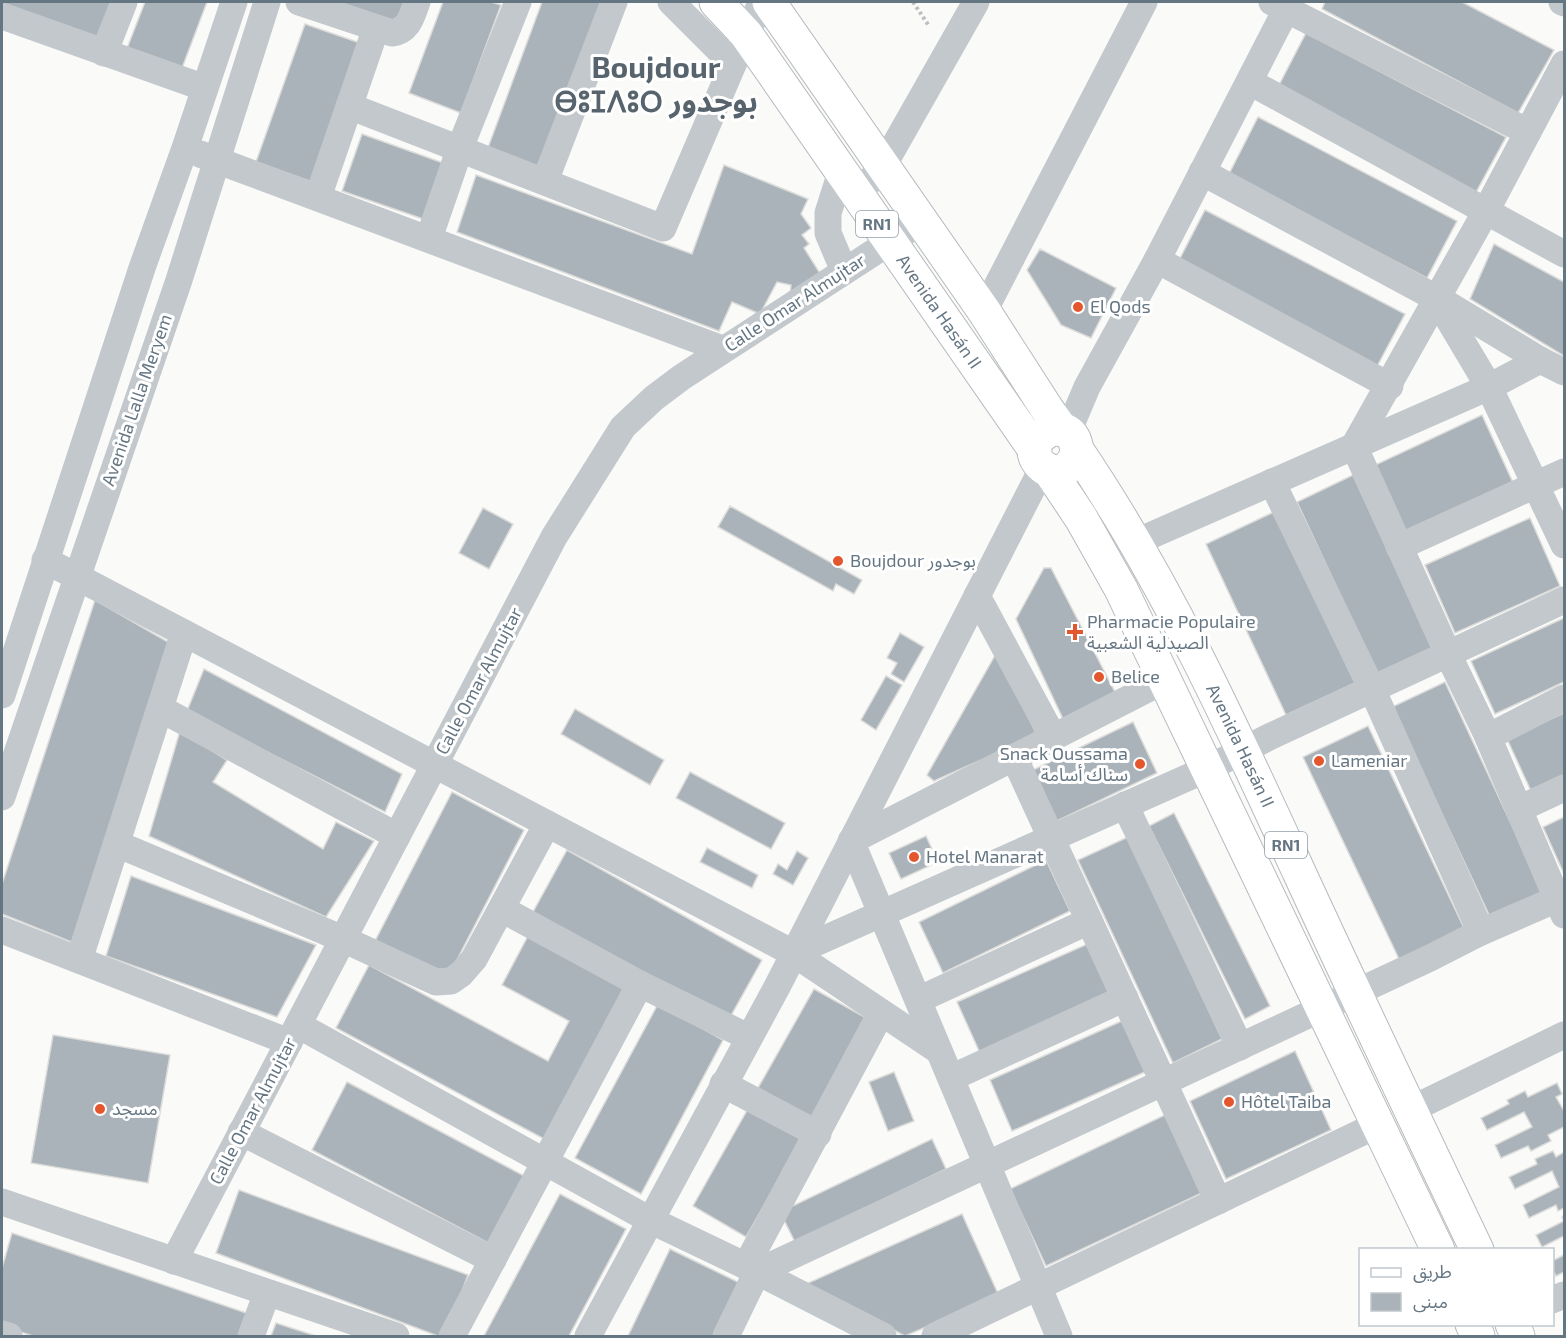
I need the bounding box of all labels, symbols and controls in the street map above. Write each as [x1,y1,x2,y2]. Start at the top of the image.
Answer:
district label: Boujdour ⴱⵓⵊⴷⵓⵔ بوجدور [554,48,758,119]
road number: RN1 [856,211,898,237]
street label: Calle Omar Almujtar [720,248,869,356]
street label: Avenida Hasán II [892,250,987,372]
place label: El Qods [1090,295,1151,317]
marker: El Qods [1071,300,1085,314]
street label: Avenida Lalla Meryem [96,311,176,489]
place label: Boujdour بوجدور [850,549,976,572]
marker: Boujdour بوجدور [831,554,845,568]
street label: Calle Omar Almujtar [430,603,526,758]
place label: Pharmacie Populaire الصيدلية الشعبية [1087,610,1256,653]
marker: Pharmacie Populaire الصيدلية الشعبية [1068,625,1082,639]
place label: Belice [1111,665,1160,687]
marker: Belice [1092,670,1106,684]
street label: Avenida Hasán II [1202,680,1280,811]
place label: Snack Oussama سناك أسامة [1000,742,1128,785]
place label: Lameniar [1331,749,1408,771]
marker: Lameniar [1312,754,1326,768]
marker: Snack Oussama سناك أسامة [1133,757,1147,771]
road number: RN1 [1265,832,1307,858]
place label: Hotel Manarat [926,845,1044,867]
marker: Hotel Manarat [907,850,921,864]
street label: Calle Omar Almujtar [204,1033,300,1188]
place label: Hôtel Taiba [1241,1090,1332,1112]
marker: Hôtel Taiba [1222,1095,1236,1109]
place label: مسجد [112,1097,158,1119]
marker: مسجد [93,1102,107,1116]
legend [1359,1248,1554,1326]
text: طريق [1413,1260,1452,1283]
text: مبنى [1413,1290,1448,1313]

